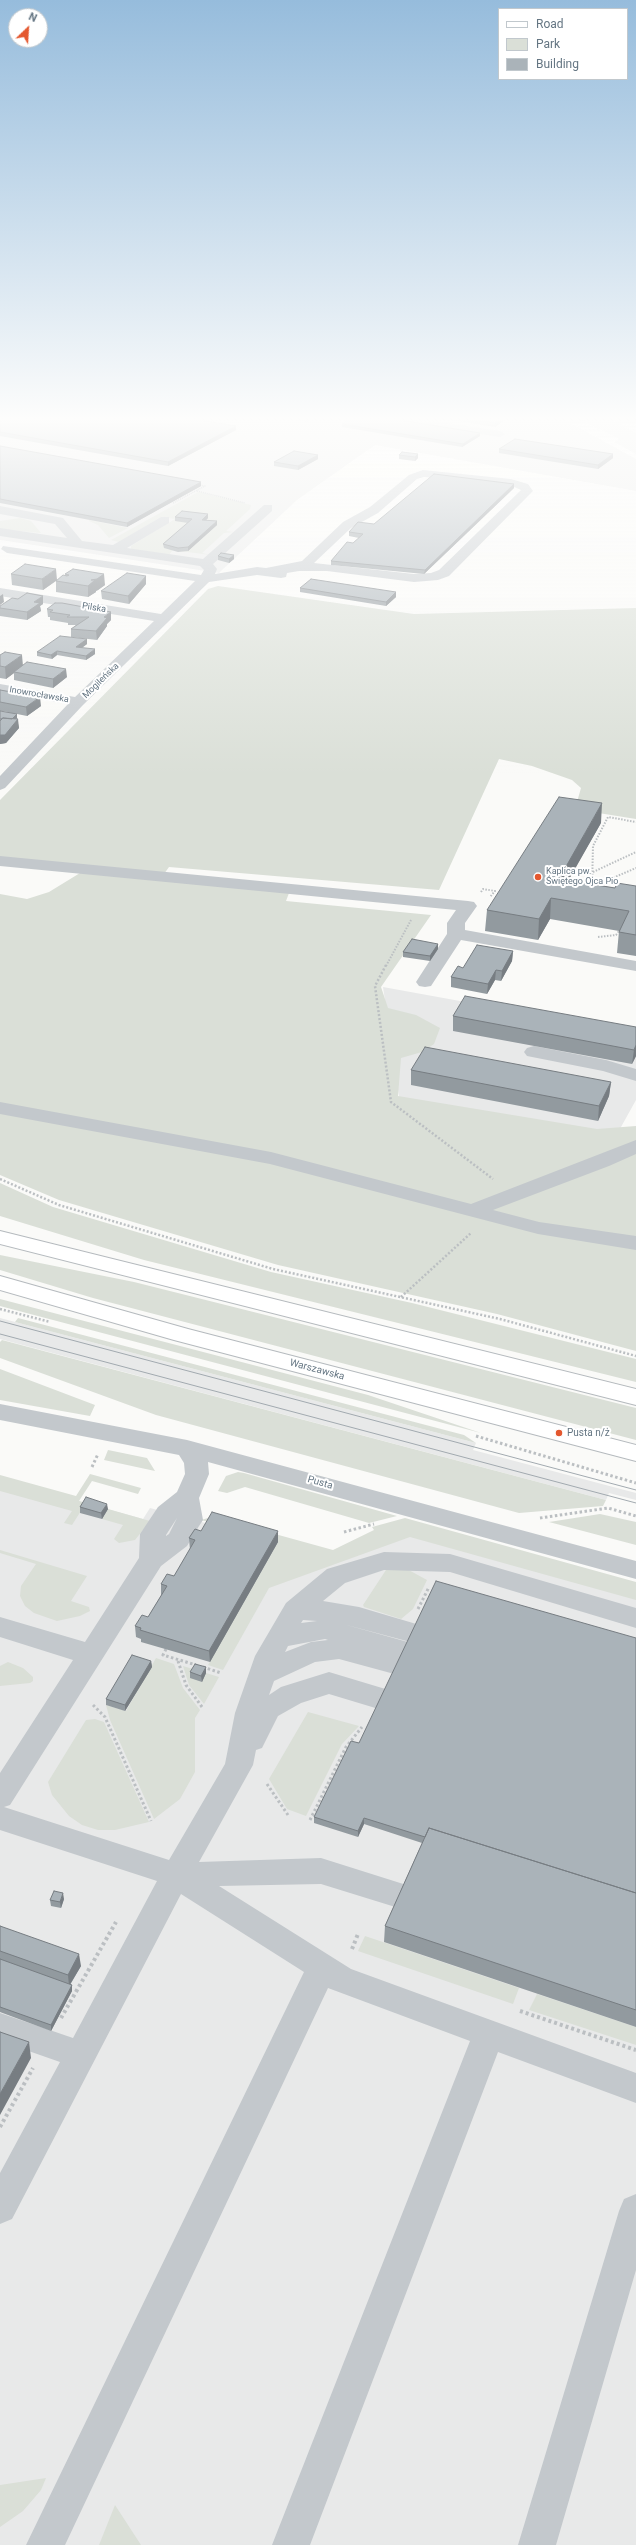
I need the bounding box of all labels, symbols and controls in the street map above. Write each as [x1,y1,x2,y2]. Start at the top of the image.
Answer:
north arrow [8,8,48,48]
legend [498,8,628,80]
text: N [27,10,39,25]
text: Road [536,17,564,31]
text: Park [536,37,560,51]
text: Building [536,57,579,71]
street label: Pilska [81,601,107,615]
street label: Mogileńska [81,661,121,701]
street label: Inowrocławska [8,684,70,706]
place label: Kaplica pw. Świętego Ojca Pio [546,867,618,888]
marker: Kaplica pw. Świętego Ojca Pio [533,872,543,882]
street label: Warszawska [288,1357,346,1383]
place label: Pusta n/ż [567,1427,610,1439]
marker: Pusta n/ż [554,1428,564,1438]
street label: Pusta [306,1474,334,1492]

